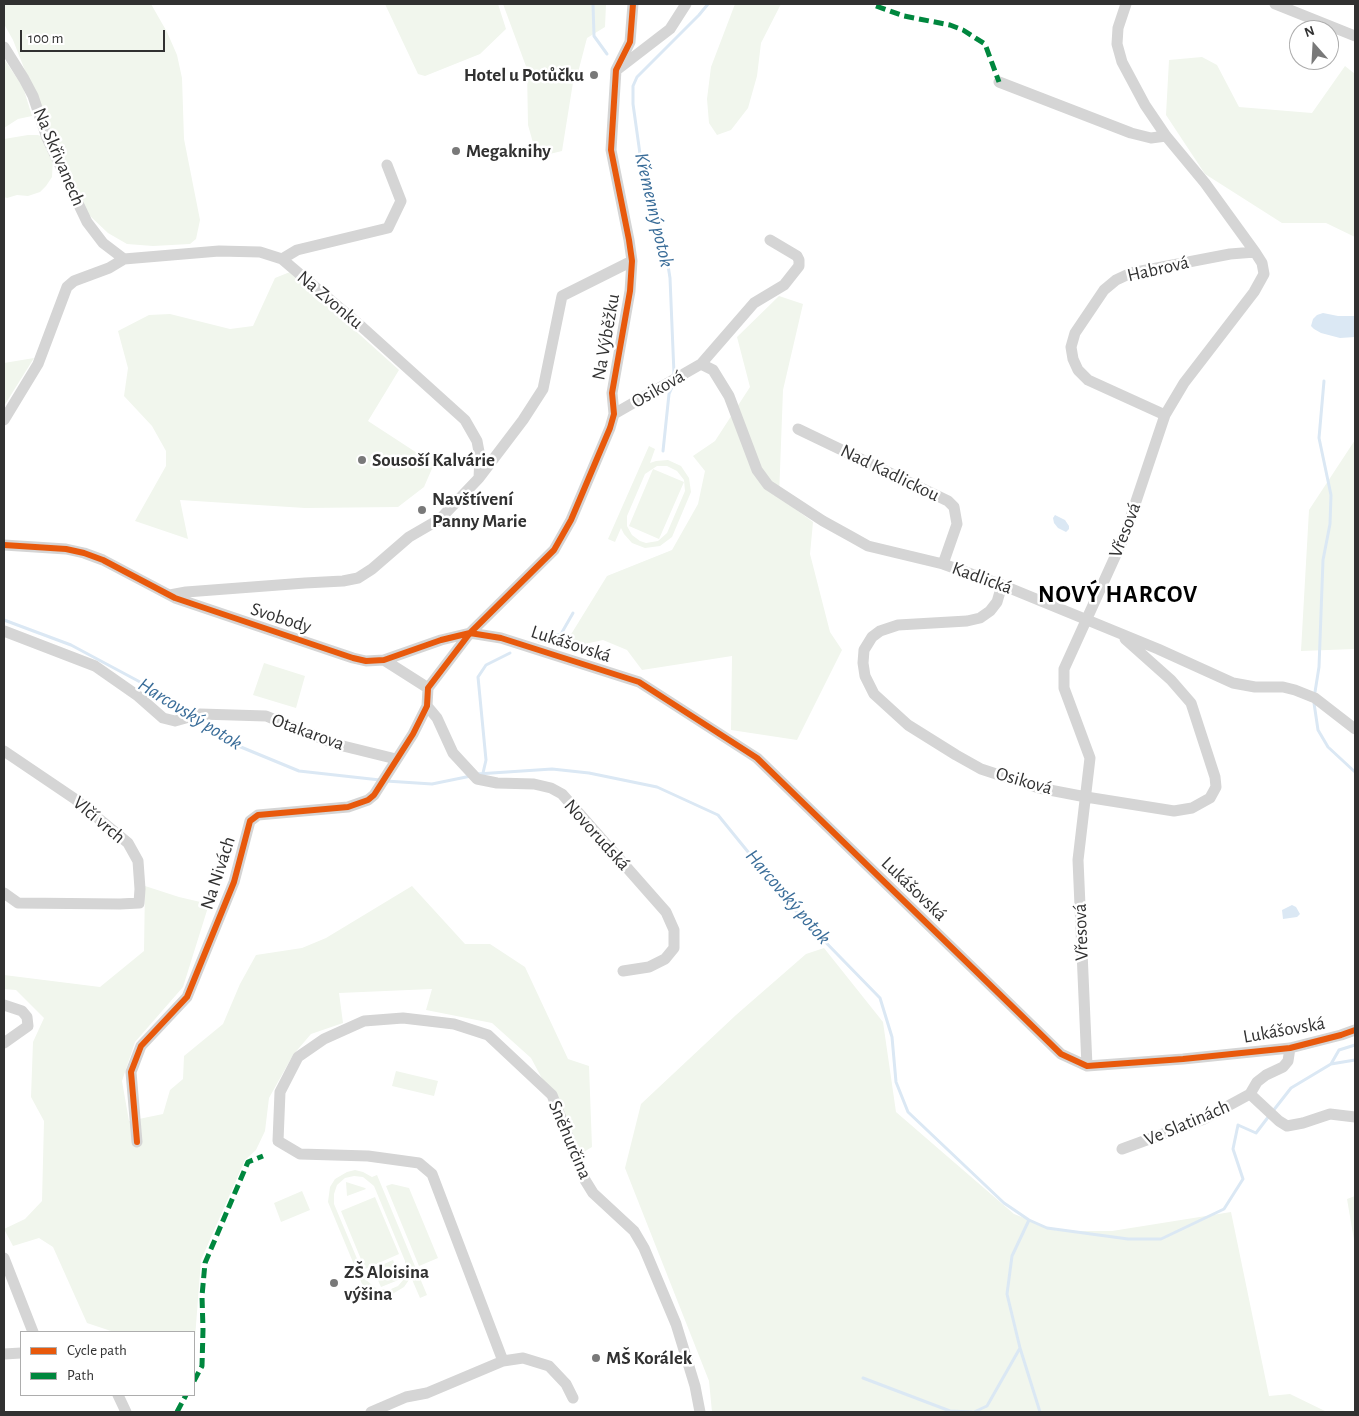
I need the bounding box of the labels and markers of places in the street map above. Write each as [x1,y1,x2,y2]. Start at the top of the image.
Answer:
place label: Hotel u Potůčku [464,64,584,86]
marker: Hotel u Potůčku [588,69,600,81]
place label: Megaknihy [466,140,551,162]
marker: Megaknihy [450,145,462,157]
place label: Sousoší Kalvárie [372,449,495,471]
marker: Sousoší Kalvárie [356,454,368,466]
place label: Navštívení Panny Marie [432,488,527,532]
marker: Navštívení Panny Marie [416,504,428,516]
place label: ZŠ Aloisina výšina [344,1261,429,1305]
marker: ZŠ Aloisina výšina [328,1277,340,1289]
place label: MŠ Korálek [606,1347,692,1369]
marker: MŠ Korálek [590,1352,602,1364]

